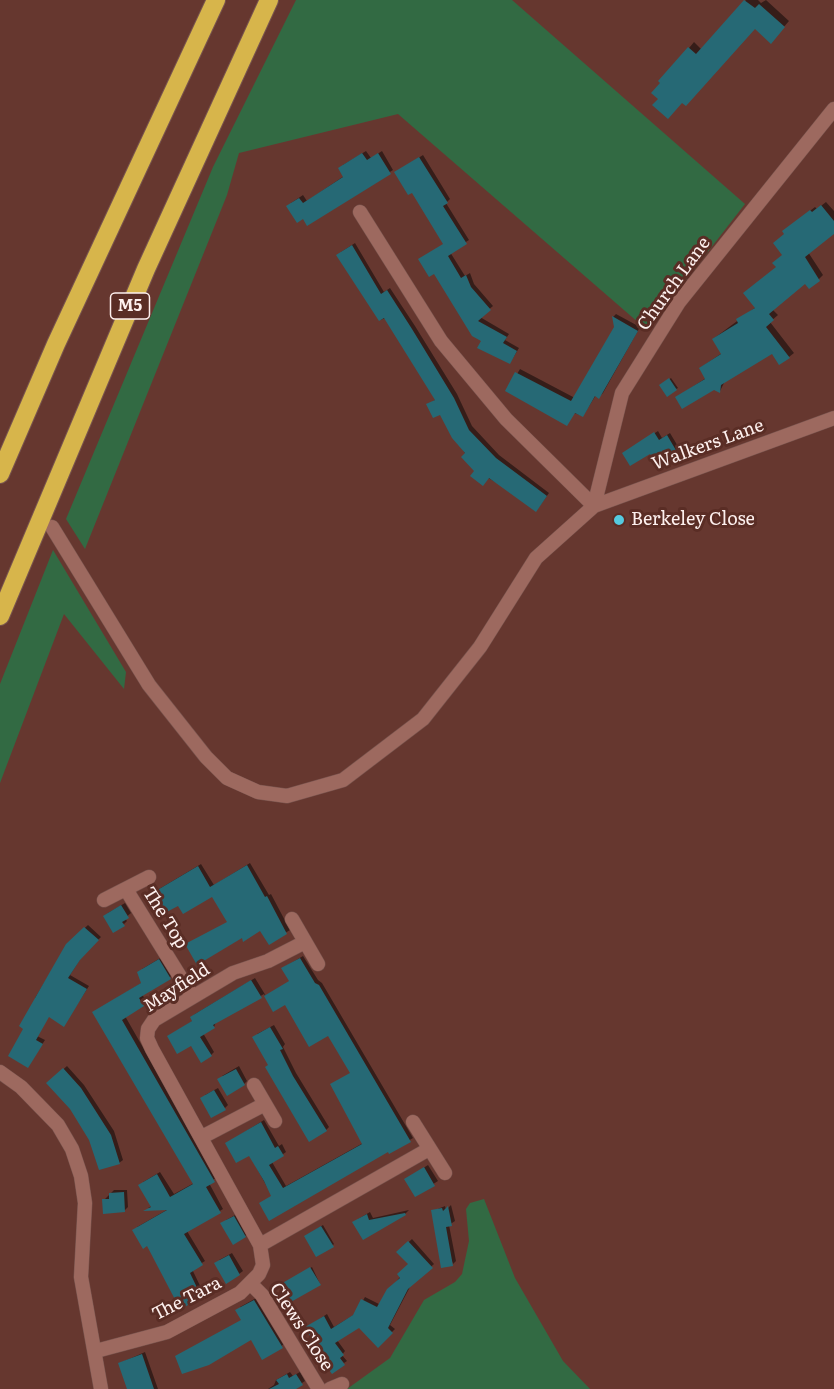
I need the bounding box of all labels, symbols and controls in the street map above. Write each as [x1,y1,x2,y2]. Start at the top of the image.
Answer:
street label: Church Lane [633,233,715,335]
road number: M5 [110,293,150,319]
street label: Walkers Lane [649,415,767,475]
place label: Berkeley Close [631,509,755,531]
marker: Berkeley Close [612,513,626,527]
street label: The Top [138,883,192,953]
street label: Mayfield [140,959,214,1017]
street label: The Tara [149,1272,225,1326]
street label: Clews Close [265,1279,337,1375]

